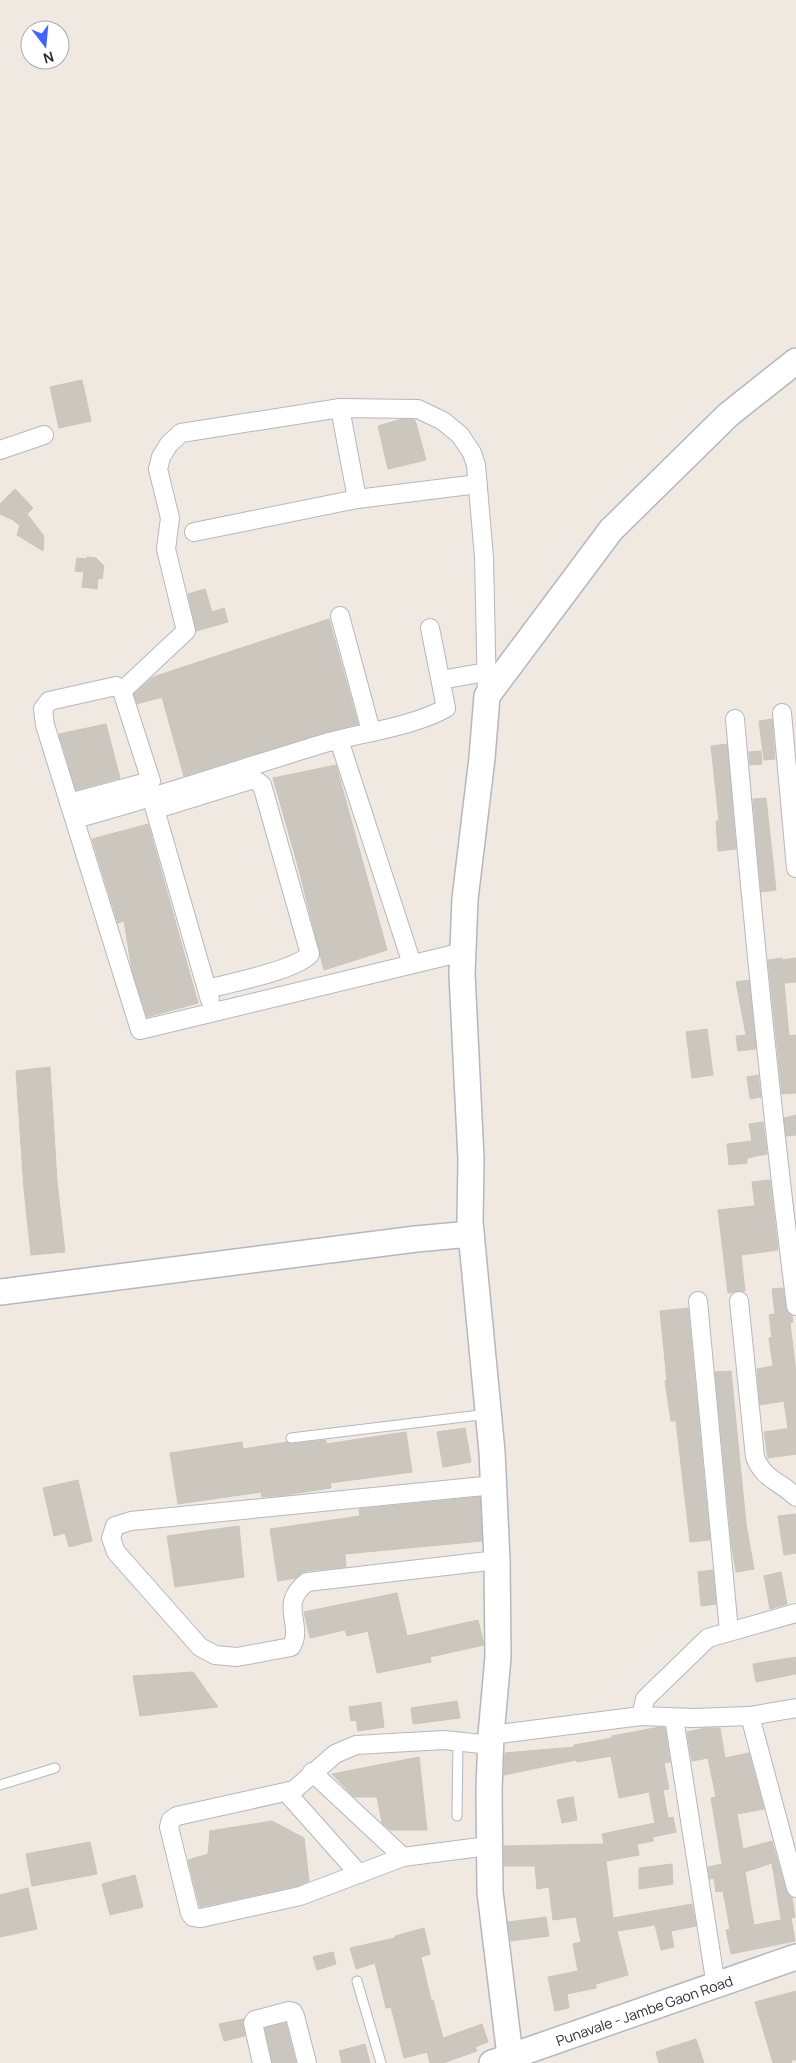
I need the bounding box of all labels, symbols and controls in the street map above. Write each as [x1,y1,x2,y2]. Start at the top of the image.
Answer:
north arrow [20,20,70,70]
text: N [41,47,56,68]
street label: Punavale - Jambe Gaon Road [553,1970,735,2050]

